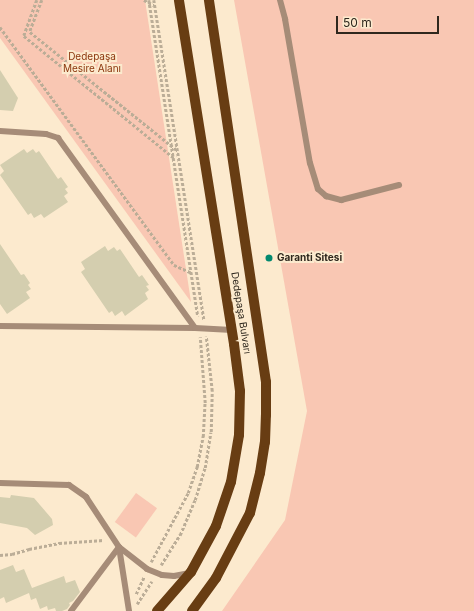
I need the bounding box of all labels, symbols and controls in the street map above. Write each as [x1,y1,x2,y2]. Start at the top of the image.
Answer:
scale bar [338,8,441,34]
text: 50 m [343,15,372,30]
park label: Dedepaşa Mesire Alanı [63,50,121,74]
place label: Garanti Sitesi [277,252,342,264]
marker: Garanti Sitesi [264,253,274,263]
street label: Dedepaşa Bulvarı [229,271,253,355]

